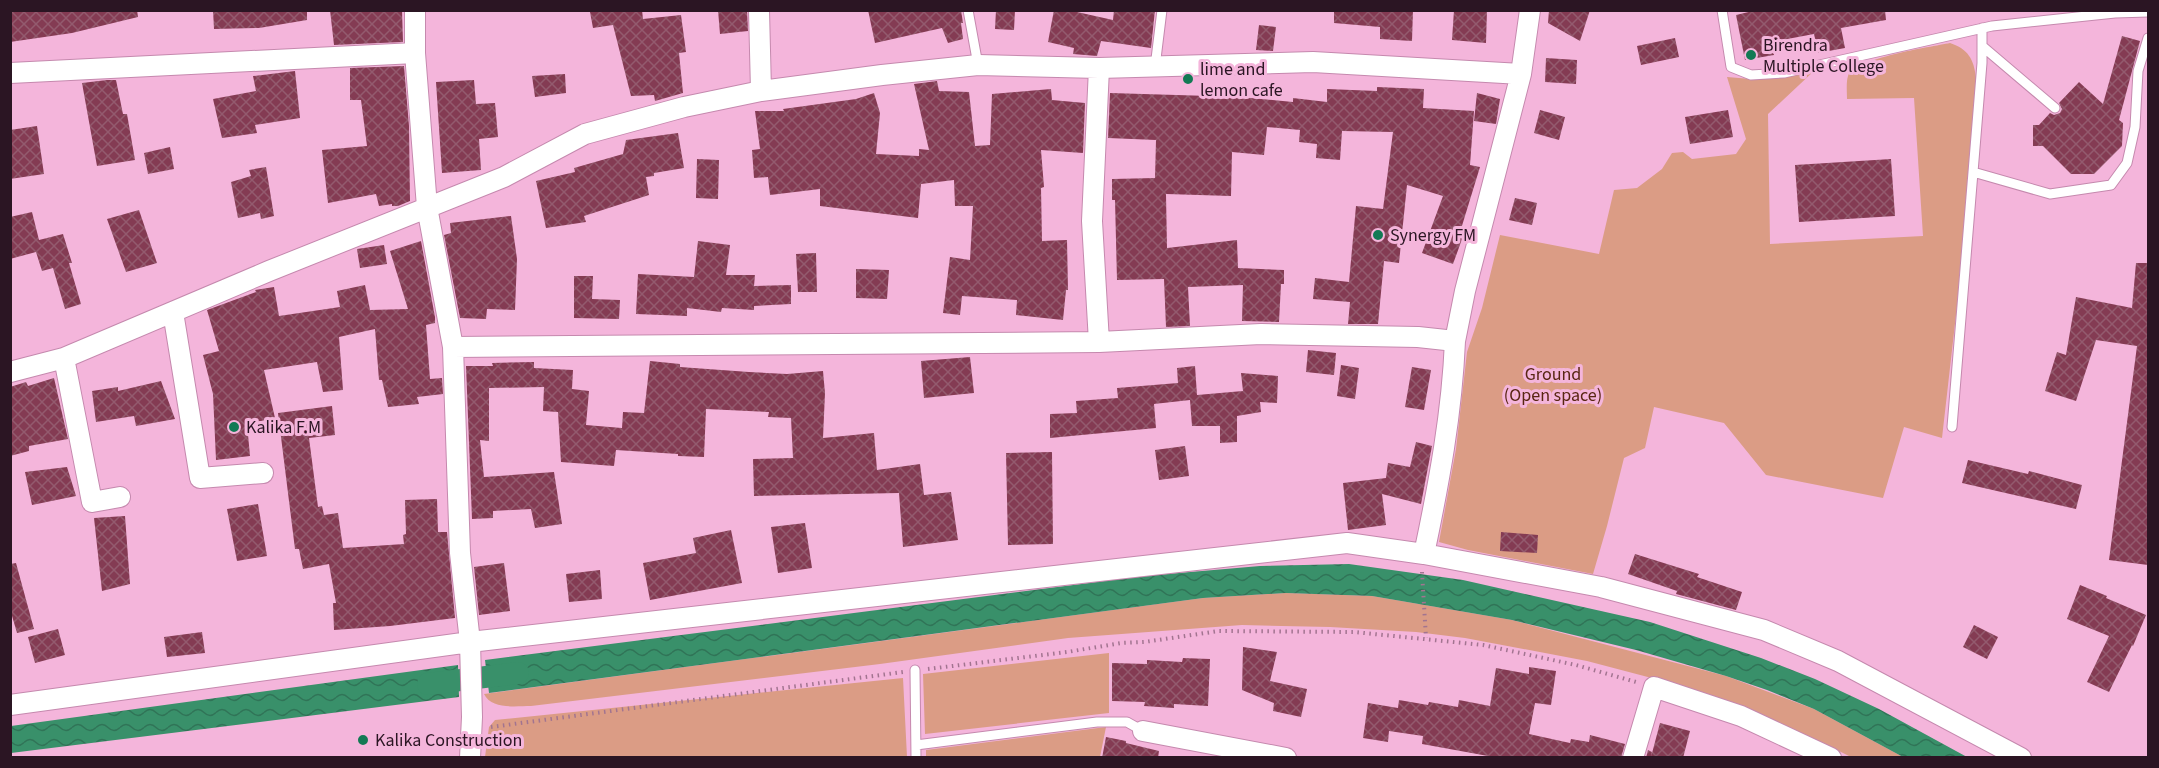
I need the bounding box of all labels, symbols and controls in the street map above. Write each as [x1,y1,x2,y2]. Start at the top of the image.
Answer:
place label: Birendra Multiple College [1763,33,1884,79]
marker: Birendra Multiple College [1744,48,1758,62]
place label: lime and lemon cafe [1200,57,1283,103]
marker: lime and lemon cafe [1181,72,1195,86]
place label: Synergy FM [1390,223,1476,248]
marker: Synergy FM [1371,228,1385,242]
park label: Ground (Open space) [1504,362,1602,408]
place label: Kalika F.M [246,415,321,440]
marker: Kalika F.M [227,420,241,434]
place label: Kalika Construction [375,728,522,753]
marker: Kalika Construction [356,733,370,747]

